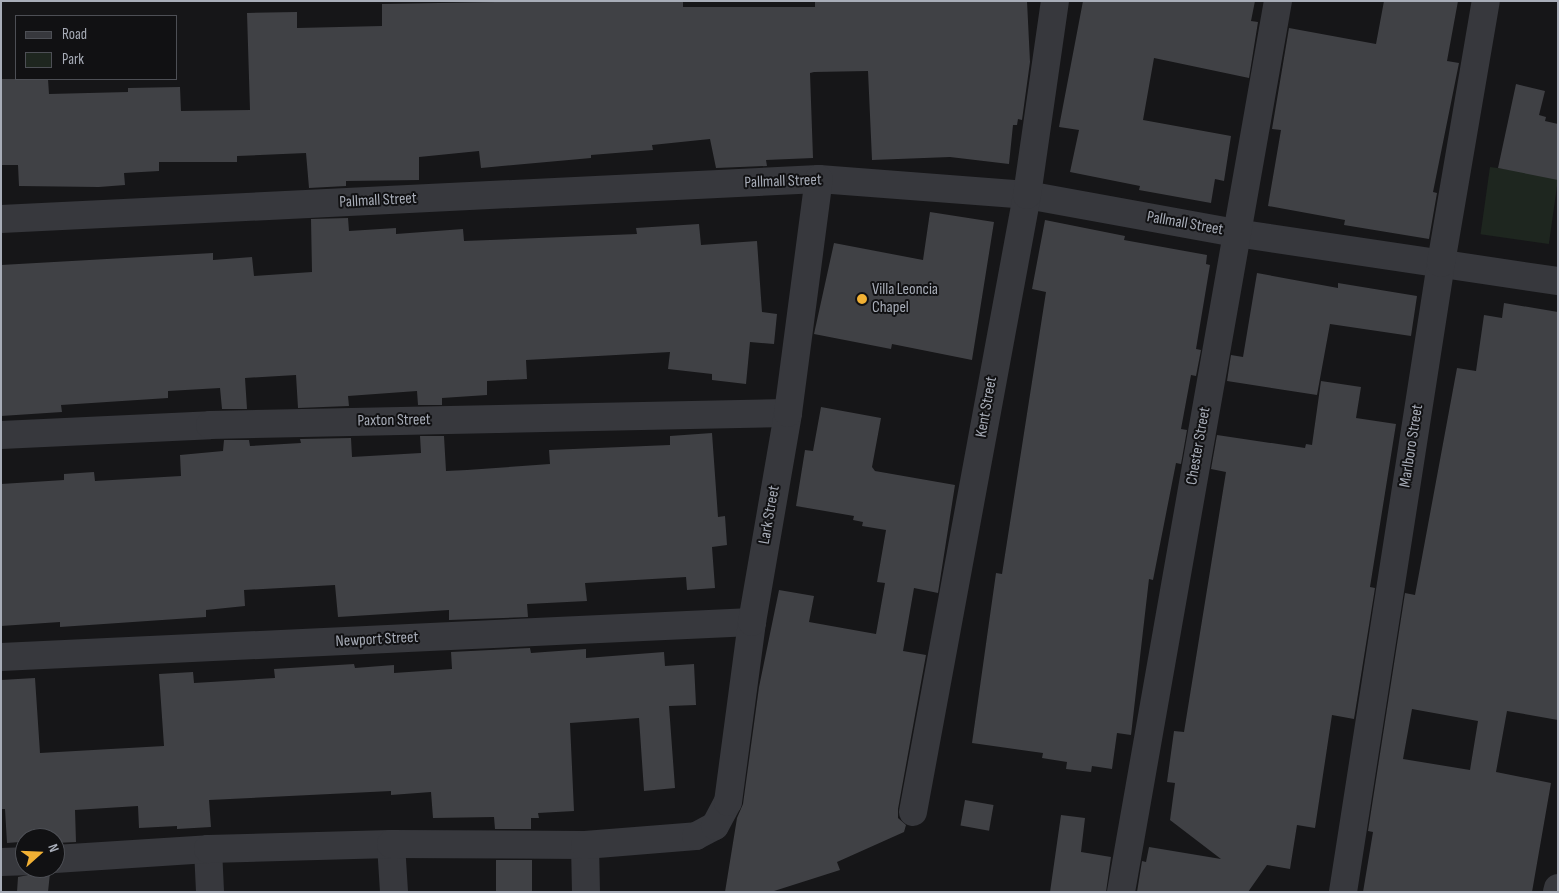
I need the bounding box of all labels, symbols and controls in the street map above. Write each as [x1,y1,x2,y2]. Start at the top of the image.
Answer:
legend [15,15,178,80]
text: Road [62,25,87,44]
text: Park [62,50,84,69]
street label: Pallmall Street [744,171,822,193]
street label: Pallmall Street [339,189,417,213]
street label: Pallmall Street [1145,208,1225,240]
place label: Villa Leoncia Chapel [872,280,938,318]
marker: Villa Leoncia Chapel [856,293,868,305]
street label: Kent Street [972,375,1002,439]
street label: Marlboro Street [1396,403,1428,489]
street label: Chester Street [1183,406,1215,486]
street label: Paxton Street [357,411,431,431]
street label: Lark Street [755,484,785,546]
street label: Newport Street [335,628,419,652]
north arrow [15,828,65,878]
text: N [44,842,63,854]

